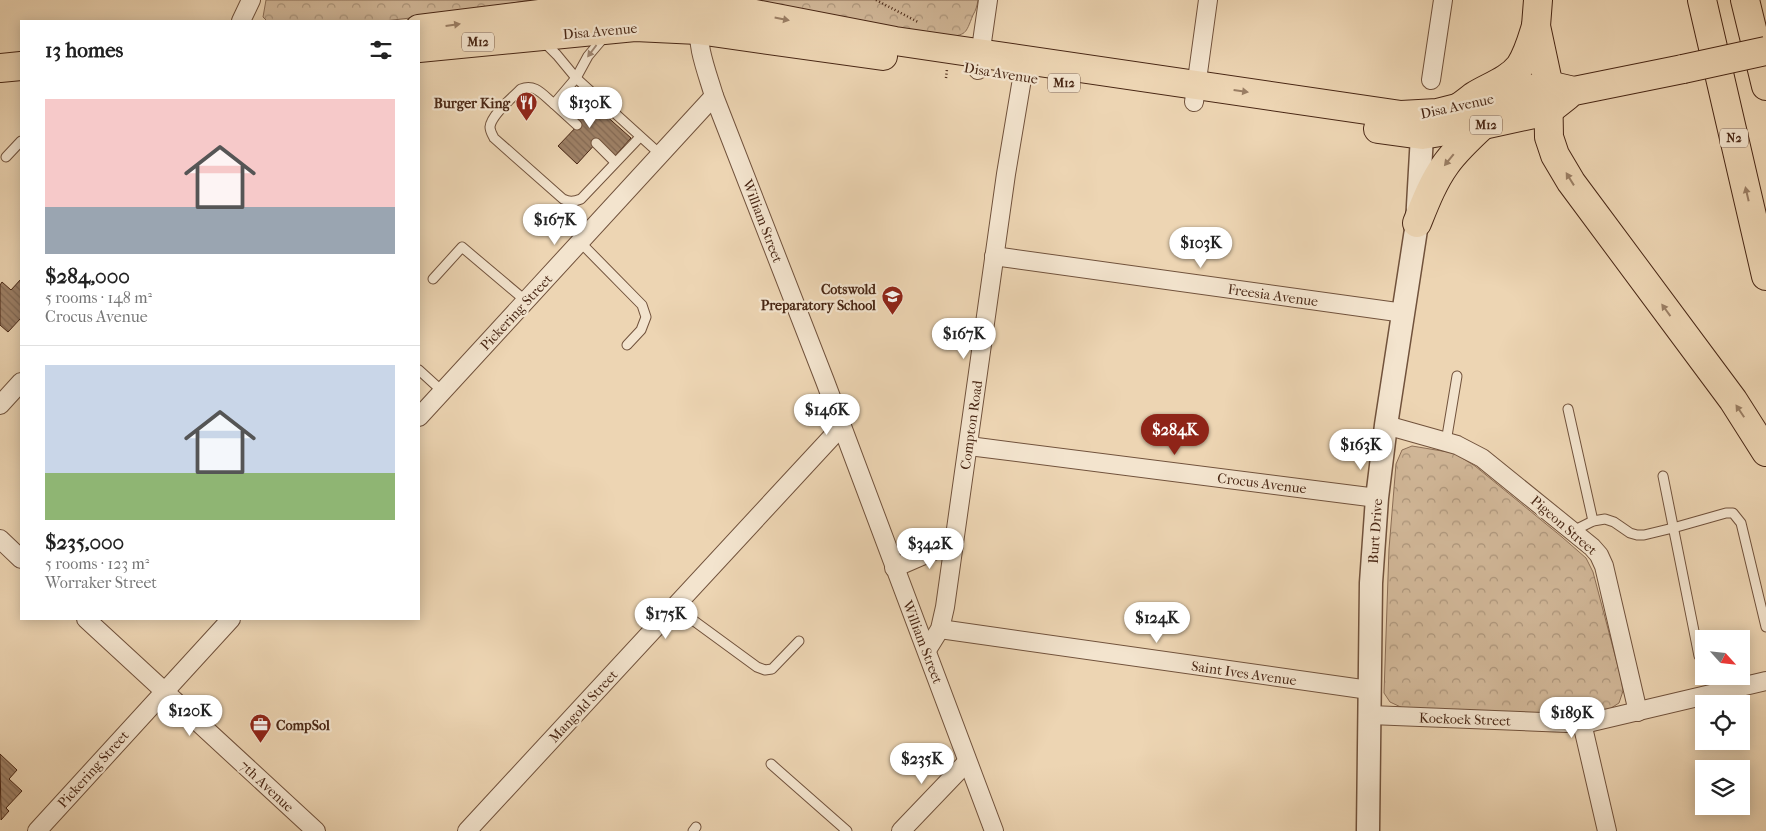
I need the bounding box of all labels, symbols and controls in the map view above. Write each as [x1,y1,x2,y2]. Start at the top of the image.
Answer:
one-way arrow [775,16,791,24]
one-way arrow [445,20,461,28]
street label: Disa Avenue [562,20,638,43]
road number: M12 [462,32,494,52]
icon: filters [367,36,395,64]
text: 13 homes [45,38,123,62]
one-way arrow [586,45,597,58]
street label: Disa Avenue [963,59,1039,88]
road number: M12 [1048,74,1080,92]
pin: $130K [555,86,625,129]
one-way arrow [1234,87,1250,95]
street label: Disa Avenue [1419,90,1495,123]
restaurant icon: Burger King [514,91,538,122]
text: $130K [569,93,611,112]
place label: Burger King [434,95,511,112]
road number: M12 [1470,116,1502,134]
road number: N2 [1720,128,1748,148]
icon: home [175,132,265,222]
one-way arrow [1444,153,1455,166]
one-way arrow [1565,172,1574,185]
street label: William Street [739,176,786,265]
one-way arrow [1743,187,1751,202]
pin: $167K [520,204,590,246]
text: $167K [534,210,576,229]
pin: $103K [1166,226,1236,269]
text: $103K [1180,233,1222,252]
text: $284,000 [45,264,130,288]
street label: Pickering Street [477,271,556,354]
place label: Cotswold Preparatory School [761,281,877,314]
street label: Freesia Avenue [1227,281,1319,310]
school or university icon: Cotswold Preparatory School [880,285,904,316]
text: 5 rooms · 148 m² [45,288,152,307]
one-way arrow [1661,303,1671,317]
text: Crocus Avenue [45,307,148,326]
pin: $167K [929,318,999,360]
text: $167K [943,324,985,343]
street label: Compton Road [957,379,986,471]
pin: $146K [792,394,862,436]
icon: home [175,397,265,487]
text: $146K [805,400,849,419]
one-way arrow [1735,404,1745,418]
pin: $284K [1140,414,1210,456]
text: $284K [1152,420,1198,439]
pin: $163K [1326,428,1396,471]
text: $163K [1340,435,1382,454]
street label: Crocus Avenue [1216,470,1308,497]
street label: Pigeon Street [1527,492,1600,559]
street label: Burt Drive [1365,498,1386,564]
pin: $342K [895,528,965,570]
text: $235,000 [45,530,124,554]
text: $342K [908,534,952,553]
text: 5 rooms · 123 m² [45,554,149,573]
text: Worraker Street [45,573,157,592]
street label: William Street [899,597,946,686]
pin: $175K [631,598,701,640]
pin: $124K [1122,602,1192,644]
text: $175K [646,604,686,623]
text: $124K [1135,608,1179,627]
north arrow [1695,630,1750,685]
map controls [1695,630,1750,815]
street label: Saint Ives Avenue [1190,658,1298,689]
street label: Mangold Street [545,666,621,746]
pin: $120K [155,694,225,737]
button: locate [1695,695,1750,750]
pin: $189K [1537,696,1607,739]
text: $120K [168,701,212,720]
text: $189K [1551,703,1593,722]
street label: Koekoek Street [1419,709,1511,730]
office icon: CompSol [248,713,272,744]
place label: CompSol [276,717,330,734]
street label: Pickering Street [54,727,133,812]
pin: $235K [887,742,957,785]
text: $235K [901,749,943,768]
street label: 7th Avenue [236,757,297,816]
button: layers [1695,760,1750,815]

